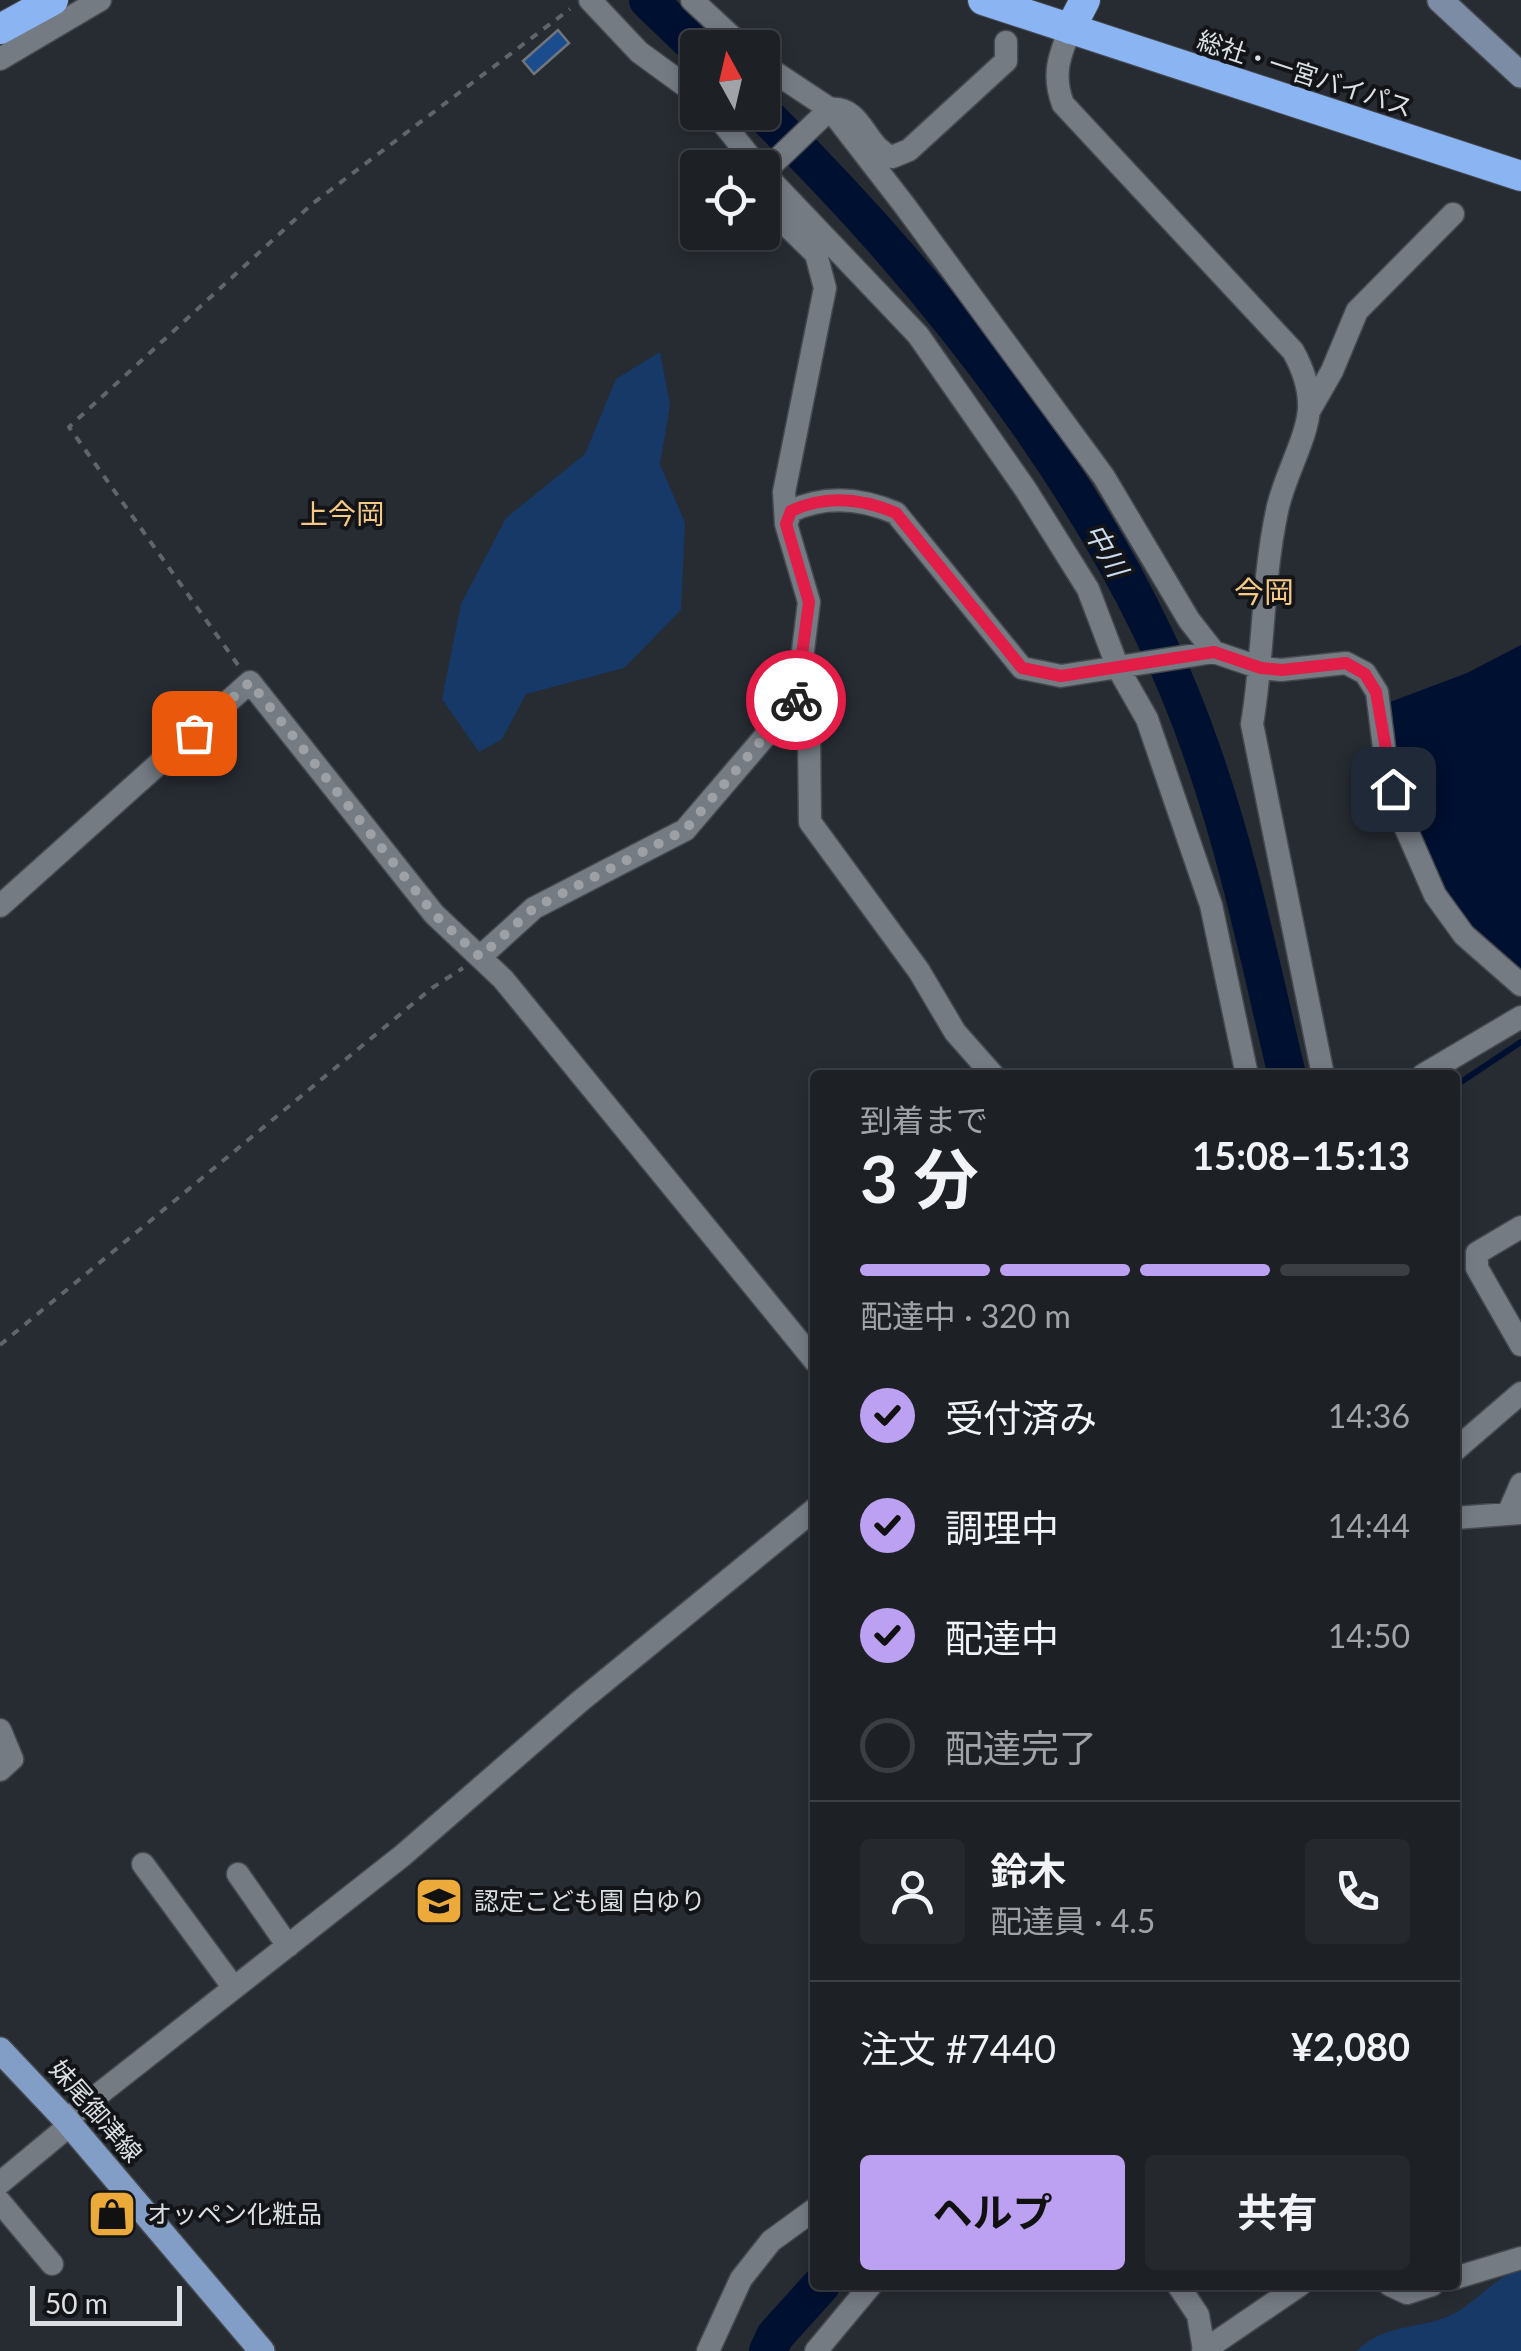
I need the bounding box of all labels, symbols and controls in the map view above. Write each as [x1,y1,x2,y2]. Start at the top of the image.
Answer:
street label: 総社・一宮バイパス [1194,24,1417,122]
north arrow [680,30,780,130]
map controls [680,30,780,250]
button: locate [680,150,780,250]
district label: 上今岡 [300,496,384,530]
water label: 中川 [1078,517,1137,585]
district label: 今岡 [1234,573,1294,609]
courier [746,650,846,750]
icon: bike [769,673,824,728]
pin [152,691,237,776]
icon: bag [167,706,222,761]
pin [1351,747,1436,832]
icon: home [1366,762,1421,817]
text: 到着まで [860,1100,988,1139]
text: 15:08–15:13 [1192,1132,1410,1178]
text: 3 分 [860,1139,979,1217]
text: 配達中 · 320 m [860,1296,1071,1335]
icon: check [860,1388,915,1443]
text: 受付済み [945,1394,1097,1440]
text: 14:36 [1328,1396,1410,1435]
icon: check [860,1498,915,1553]
text: 調理中 [945,1504,1059,1550]
text: 14:44 [1328,1506,1410,1545]
icon: check [860,1608,915,1663]
text: 配達中 [945,1614,1059,1660]
text: 14:50 [1328,1616,1410,1655]
text: 配達完了 [945,1724,1097,1770]
button: person [860,1839,965,1944]
button: phone [1305,1839,1410,1944]
text: 鈴木 [990,1847,1066,1893]
school or university icon: 認定こども園 白ゆり [413,1875,465,1927]
place label: 認定こども園 白ゆり [474,1885,705,1915]
text: 配達員 · 4.5 [990,1901,1155,1940]
text: ¥2,080 [1291,2023,1410,2069]
text: 注文 #7440 [860,2025,1056,2071]
street label: 妹尾御津線 [44,2053,149,2167]
button: ヘルプ [860,2155,1125,2270]
button: 共有 [1145,2155,1410,2270]
shop icon: オッペン化粧品 [86,2188,138,2240]
place label: オッペン化粧品 [147,2198,322,2228]
scale bar [30,2281,182,2326]
text: 50 m [45,2286,108,2320]

